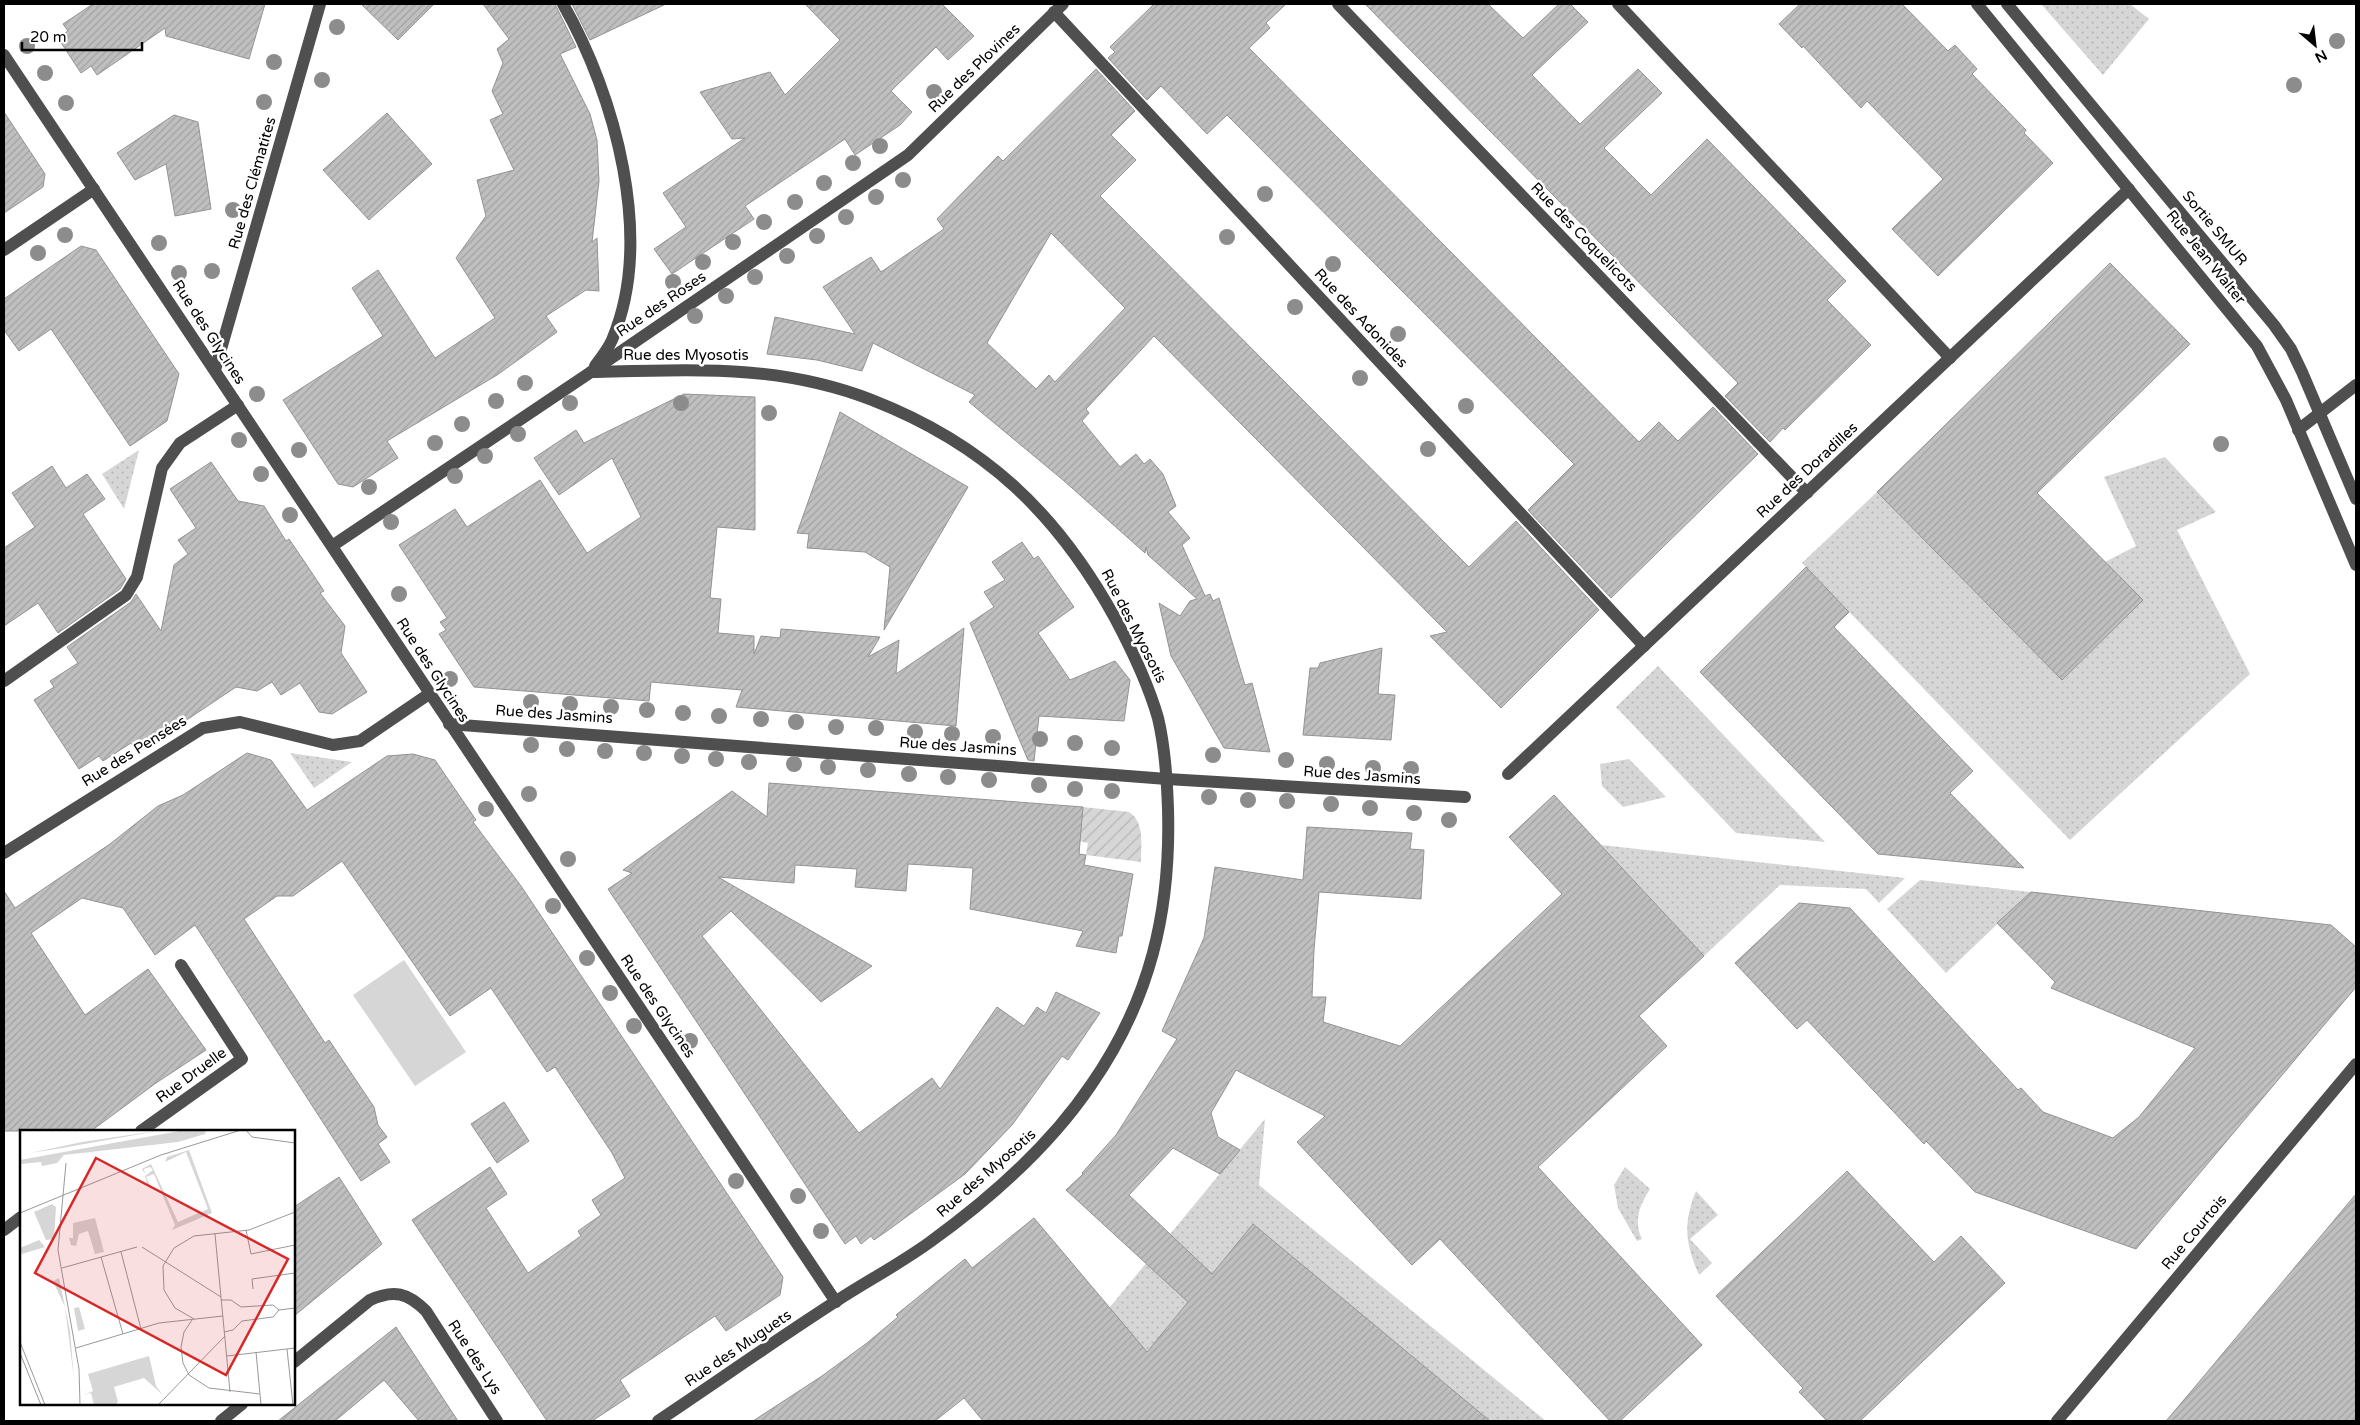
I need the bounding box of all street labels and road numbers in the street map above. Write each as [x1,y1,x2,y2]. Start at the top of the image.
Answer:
street label: Rue des Plovines [924,20,1024,116]
street label: Rue des Clématites [225,115,279,251]
street label: Rue des Coquelicots [1527,179,1641,295]
street label: Sortie SMUR [2179,187,2251,269]
street label: Rue Jean Walter [2163,206,2250,308]
street label: Rue des Adonides [1310,265,1412,371]
street label: Rue des Roses [613,267,709,341]
street label: Rue des Glycines [169,276,249,388]
street label: Rue des Myosotis [623,346,749,364]
street label: Rue des Doradilles [1753,418,1861,522]
street label: Rue des Myosotis [1097,566,1171,686]
street label: Rue des Glycines [393,614,473,726]
street label: Rue des Jasmins [495,701,613,727]
street label: Rue des Pensées [78,712,190,790]
street label: Rue des Jasmins [899,733,1017,759]
street label: Rue des Jasmins [1303,762,1421,788]
street label: Rue des Glycines [617,951,699,1061]
street label: Rue Druelle [152,1043,230,1107]
street label: Rue des Myosotis [933,1125,1039,1221]
street label: Rue Courtois [2158,1191,2230,1273]
street label: Rue des Muguets [681,1306,795,1390]
street label: Rue des Lys [444,1316,506,1398]

